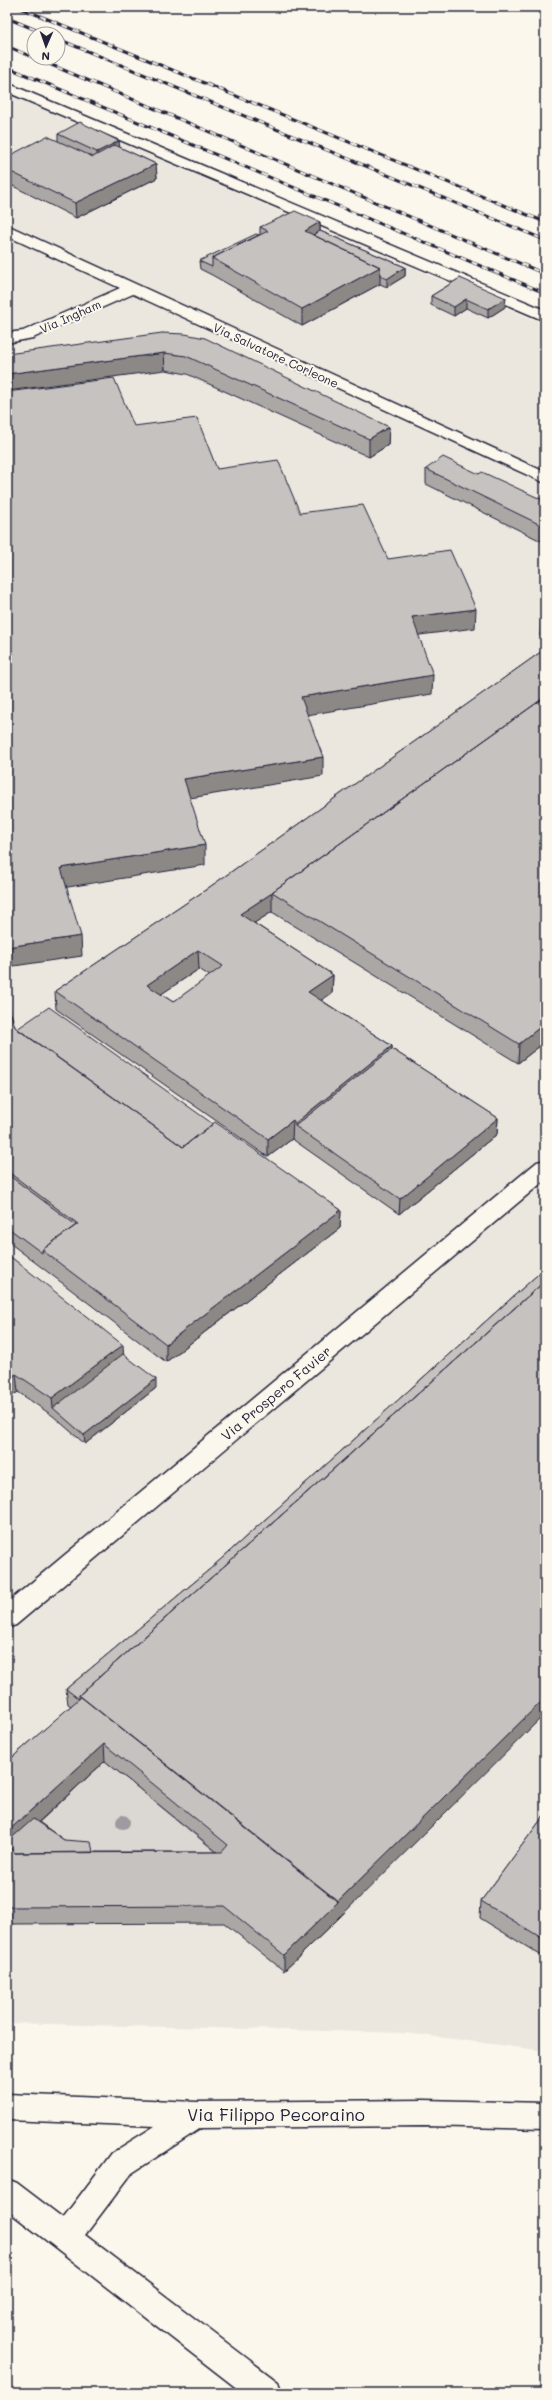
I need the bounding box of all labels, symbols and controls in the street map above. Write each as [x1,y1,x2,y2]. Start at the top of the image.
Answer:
north arrow [26,26,66,66]
text: N [41,49,50,64]
street label: Via Ingham [37,295,103,337]
street label: Via Salvatore Corleone [211,319,341,391]
street label: Via Prospero Favier [217,1341,335,1445]
street label: Via Filippo Pecoraino [187,2103,365,2125]

